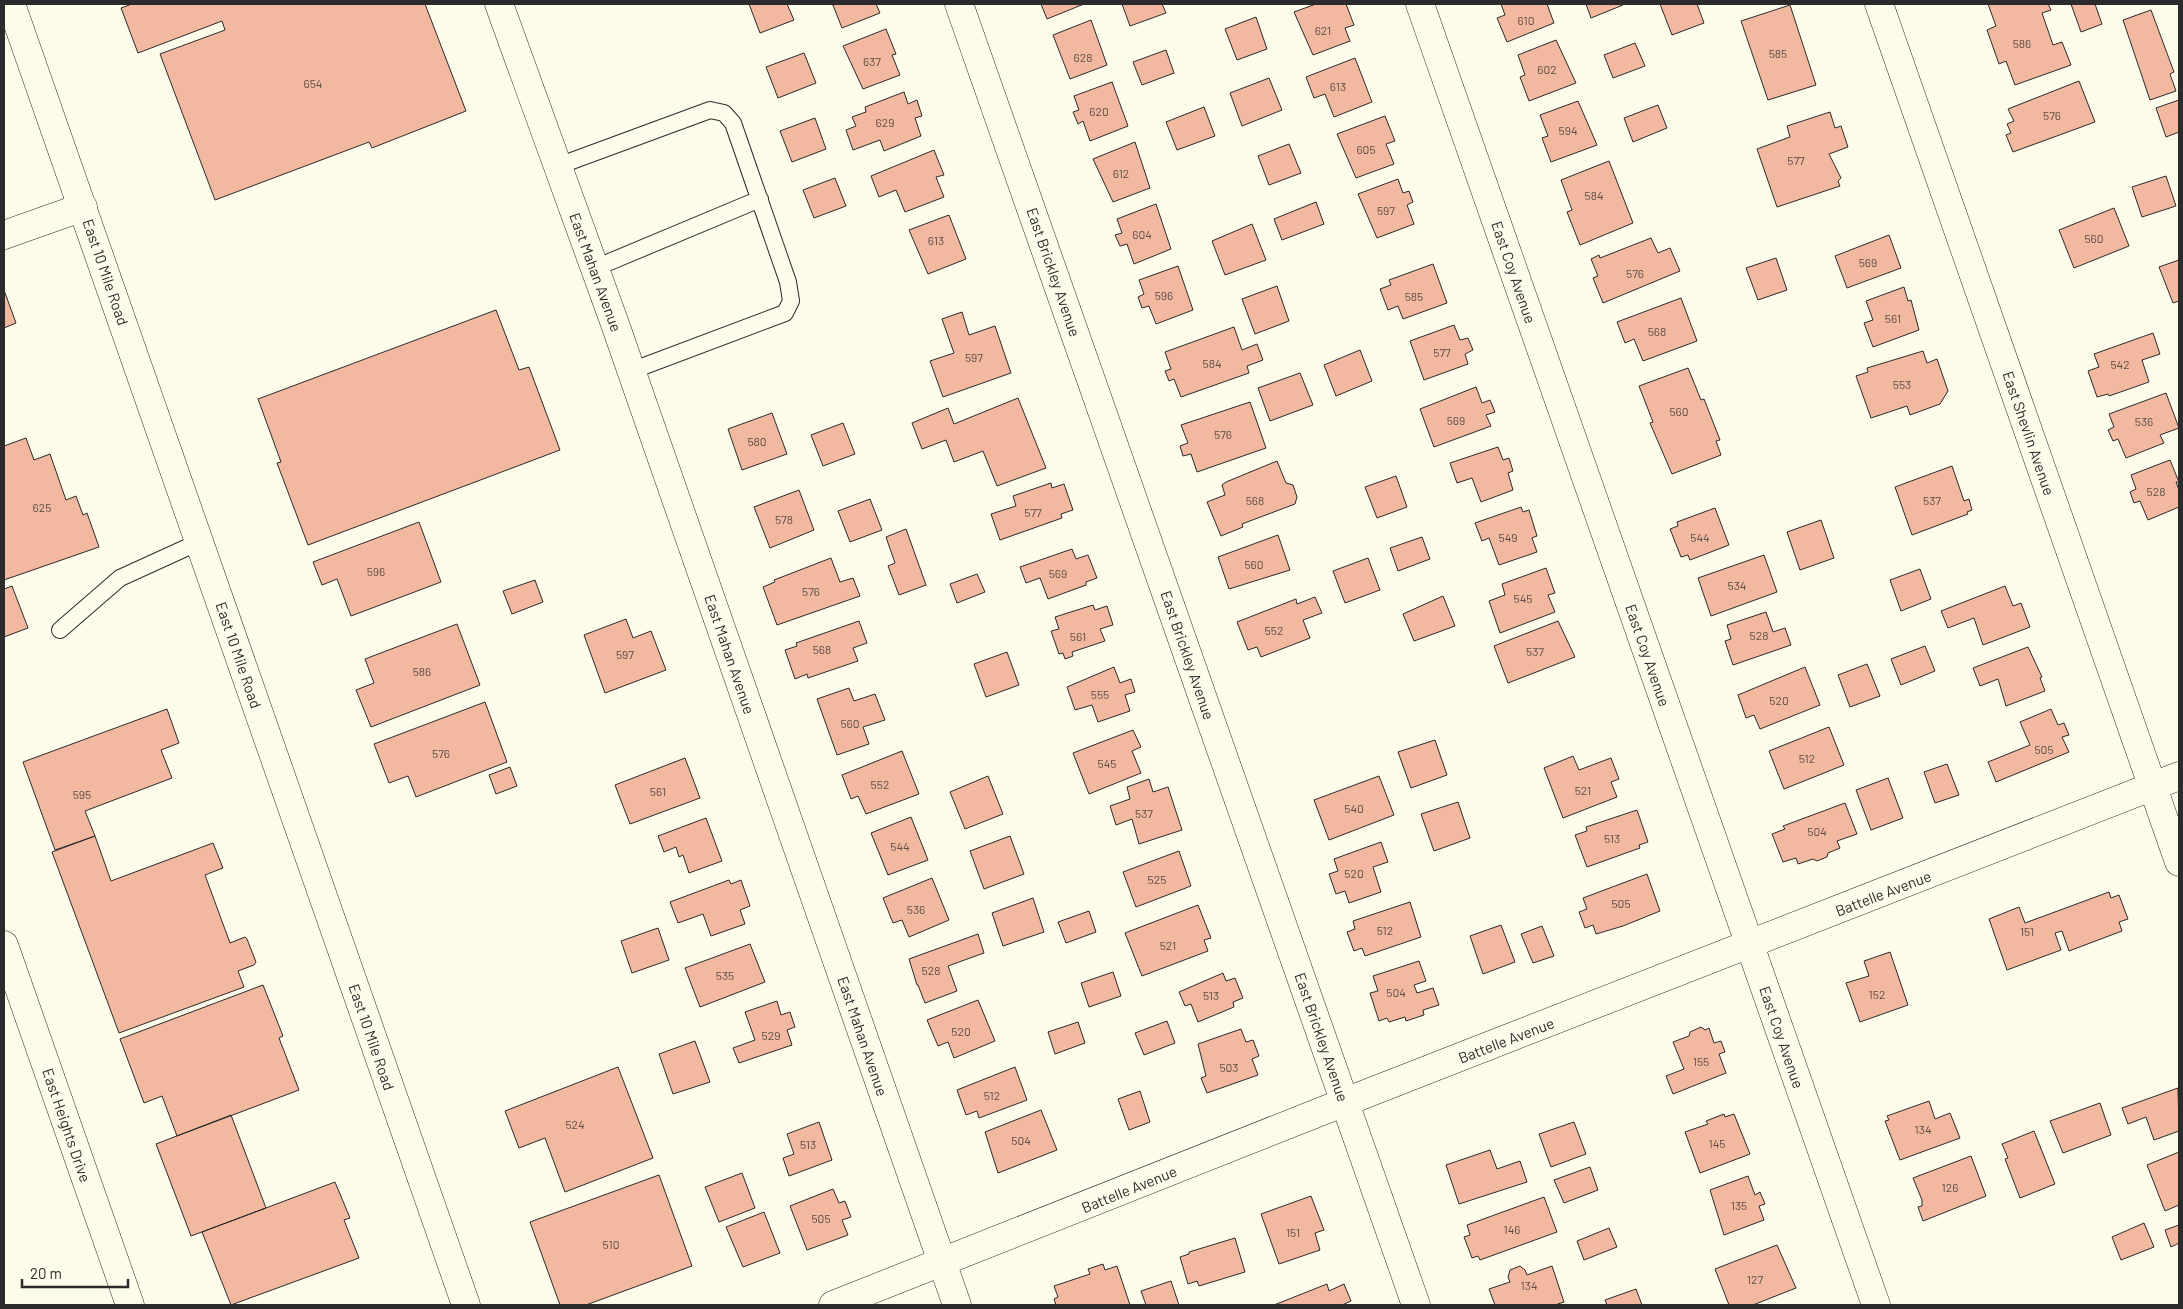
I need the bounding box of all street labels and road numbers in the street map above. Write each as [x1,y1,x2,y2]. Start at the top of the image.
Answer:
street label: East Brickley Avenue [1023,205,1085,339]
street label: East Mahan Avenue [566,210,626,334]
street label: East 10 Mile Road [79,216,133,328]
street label: East Coy Avenue [1488,219,1540,325]
street label: East Shevlin Avenue [1999,369,2059,497]
street label: East Brickley Avenue [1157,588,1219,722]
street label: East Mahan Avenue [701,592,759,716]
street label: East 10 Mile Road [212,599,266,711]
street label: East Coy Avenue [1622,602,1674,708]
street label: Battelle Avenue [1833,866,1933,920]
street label: East Brickley Avenue [1291,970,1353,1104]
street label: East Mahan Avenue [834,974,892,1098]
street label: East 10 Mile Road [345,981,399,1093]
street label: East Coy Avenue [1756,984,1808,1090]
street label: Battelle Avenue [1456,1013,1556,1067]
street label: East Heights Drive [39,1066,95,1184]
street label: Battelle Avenue [1079,1162,1179,1216]

